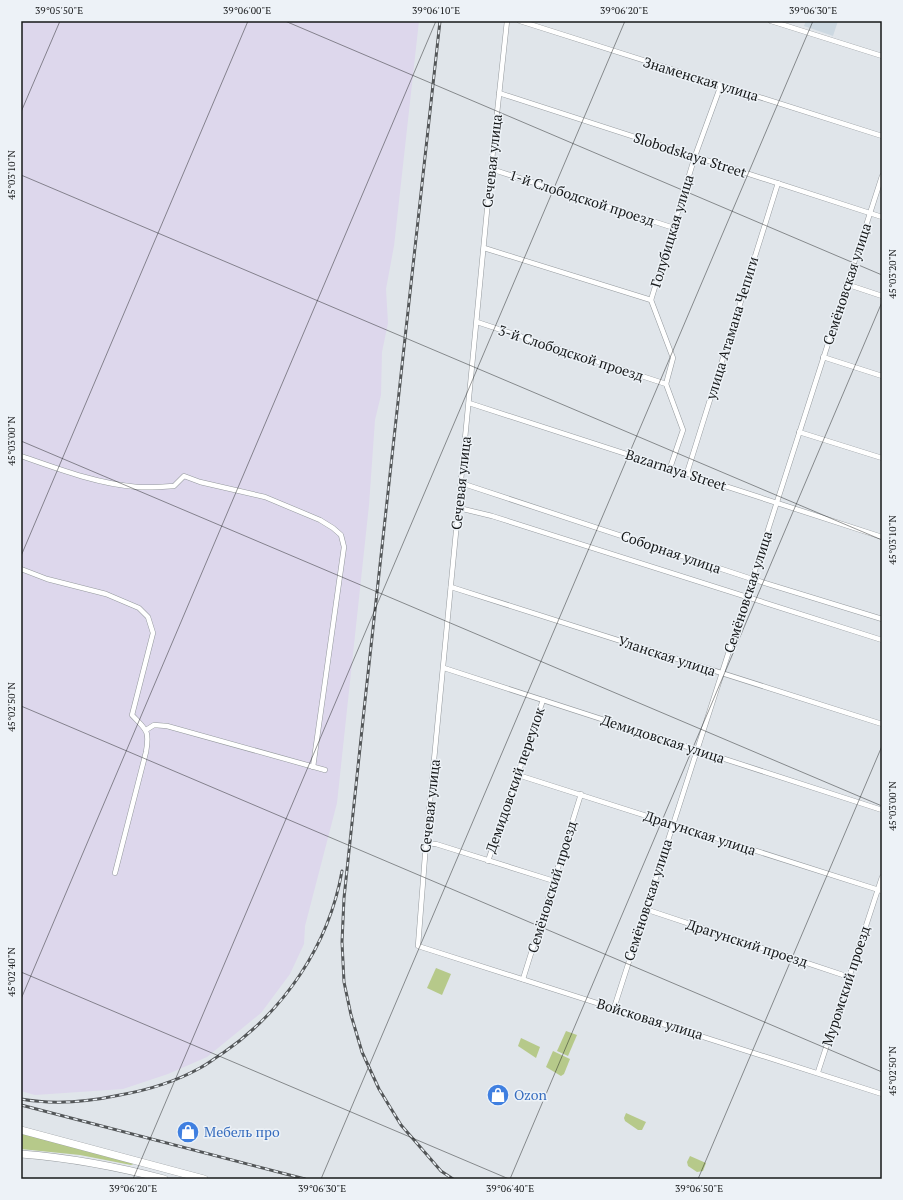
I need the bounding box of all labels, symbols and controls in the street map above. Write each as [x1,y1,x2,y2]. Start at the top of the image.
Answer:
text: 39°05'50"E [35,4,83,17]
text: 39°06'00"E [223,4,271,17]
text: 39°06'10"E [412,4,460,17]
text: 39°06'20"E [600,4,648,17]
text: 39°06'30"E [789,4,837,17]
street label: Знаменская улица [641,52,761,105]
street label: Сечевая улица [477,113,506,209]
street label: Slobodskaya Street [631,127,750,182]
text: 45°03'10"N [5,150,18,200]
street label: 1-й Слободской проезд [507,165,657,230]
street label: Голубицкая улица [645,172,698,290]
street label: Семёновская улица [818,220,875,347]
text: 45°03'20"N [886,249,899,299]
street label: улица Атамана Чепиги [700,254,762,403]
street label: 3-й Слободской проезд [496,320,646,385]
text: 45°03'00"N [5,416,18,466]
street label: Сечевая улица [446,435,475,531]
street label: Bazarnaya Street [623,444,730,495]
text: 45°03'10"N [886,515,899,565]
street label: Соборная улица [619,525,724,578]
street label: Семёновская улица [719,528,776,655]
street label: Уланская улица [616,631,718,680]
text: 45°02'50"N [5,682,18,732]
street label: Демидовский переулок [481,704,549,855]
street label: Демидовская улица [599,710,727,767]
street label: Сечевая улица [415,758,444,854]
text: 45°03'00"N [886,781,899,831]
street label: Драгунская улица [642,805,759,860]
street label: Семёновский проезд [522,818,581,955]
street label: Семёновская улица [619,836,676,963]
street label: Драгунский проезд [684,914,810,971]
street label: Муромский проезд [817,923,874,1049]
text: 45°02'40"N [5,947,18,997]
street label: Войсковая улица [595,993,706,1044]
text: 45°02'50"N [886,1046,899,1096]
shop icon: Ozon [485,1082,511,1108]
place label: Ozon [514,1085,548,1104]
shop icon: Мебель про [175,1119,201,1145]
place label: Мебель про [204,1122,280,1141]
text: 39°06'20"E [109,1182,157,1195]
text: 39°06'30"E [298,1182,346,1195]
text: 39°06'40"E [486,1182,534,1195]
text: 39°06'50"E [675,1182,723,1195]

